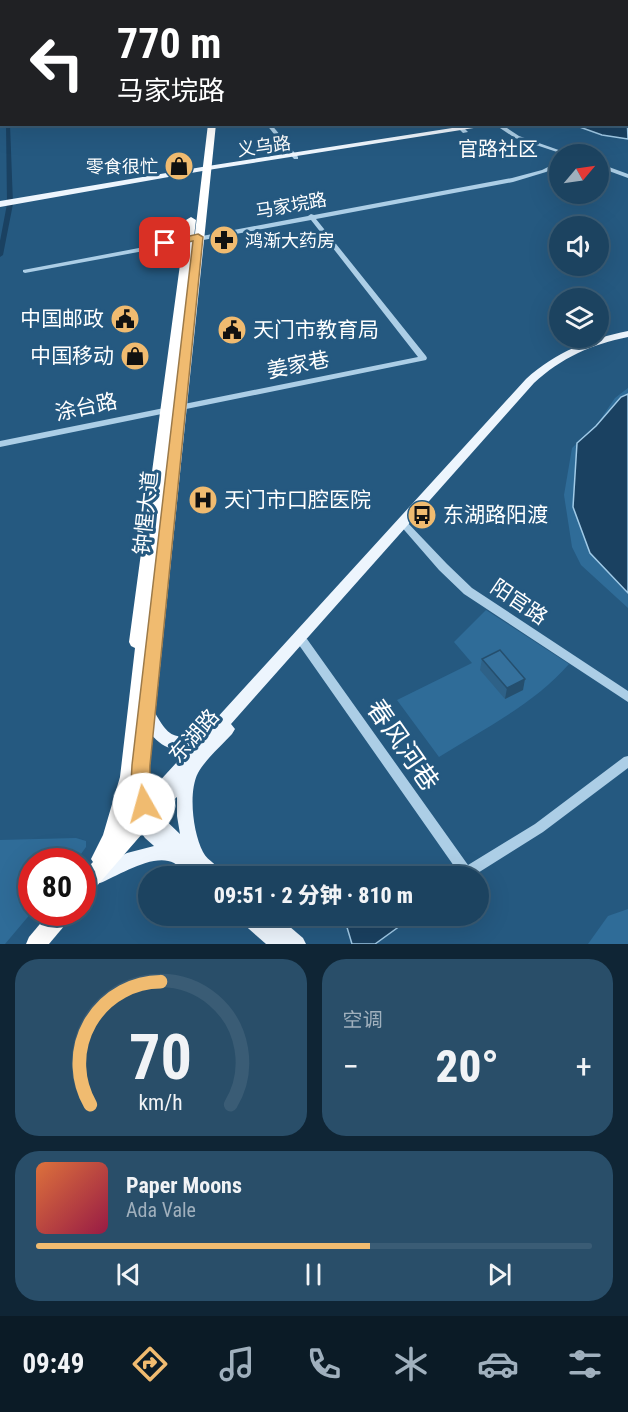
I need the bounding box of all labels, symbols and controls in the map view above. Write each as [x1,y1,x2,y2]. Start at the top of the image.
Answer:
text: 770 m [117,19,222,68]
icon: left [18,24,96,102]
text: 马家垸路 [117,75,225,107]
street label: 义乌路 [236,132,292,160]
district label: 官路社区 [458,137,538,161]
north arrow [549,144,609,204]
map controls [549,144,609,348]
shop icon: 零食很忙 [163,150,195,182]
place label: 零食很忙 [86,156,158,177]
street label: 马家垸路 [254,188,328,222]
button: sound [549,216,609,276]
pin [139,217,190,268]
pharmacy icon: 鸿渐大药房 [208,224,240,256]
icon: arrive [148,226,181,259]
place label: 鸿渐大药房 [245,230,335,251]
button: layers [549,288,609,348]
public building icon: 中国邮政 [109,303,141,335]
place label: 中国邮政 [20,307,104,331]
public building icon: 天门市教育局 [216,314,248,346]
place label: 天门市教育局 [253,318,379,342]
shop icon: 中国移动 [119,340,151,372]
place label: 中国移动 [30,344,114,368]
street label: 姜家巷 [265,347,331,383]
street label: 涂台路 [53,389,119,425]
street label: 钟惺大道 [130,470,162,556]
hospital icon: 天门市口腔医院 [187,484,219,516]
place label: 天门市口腔医院 [224,488,371,512]
bus stop icon: 东湖路阳渡 [406,499,438,531]
place label: 东湖路阳渡 [443,503,548,527]
street label: 阳官路 [486,574,552,630]
street label: 春风河巷 [361,694,445,796]
street label: 东湖路 [164,704,224,768]
position arrow [112,772,176,836]
speed limit sign: 80 [18,848,96,926]
text: 09:51 · 2 分钟 · 810 m [214,883,413,908]
text: 空调 [343,1008,383,1032]
text: 70 [129,1021,192,1094]
text: 20° [436,1040,499,1093]
text: − [343,1047,359,1086]
text: + [576,1047,592,1086]
text: km/h [139,1090,183,1115]
text: Paper Moons [126,1173,242,1198]
text: Ada Vale [126,1198,196,1222]
icon: previous [112,1258,145,1291]
icon: pause [297,1258,330,1291]
icon: next [483,1258,516,1291]
icon: directions [129,1343,171,1385]
icon: music [216,1343,258,1385]
icon: phone [303,1343,345,1385]
icon: climate [390,1343,432,1385]
icon: car [477,1343,519,1385]
icon: filters [564,1343,606,1385]
text: 09:49 [22,1348,84,1380]

